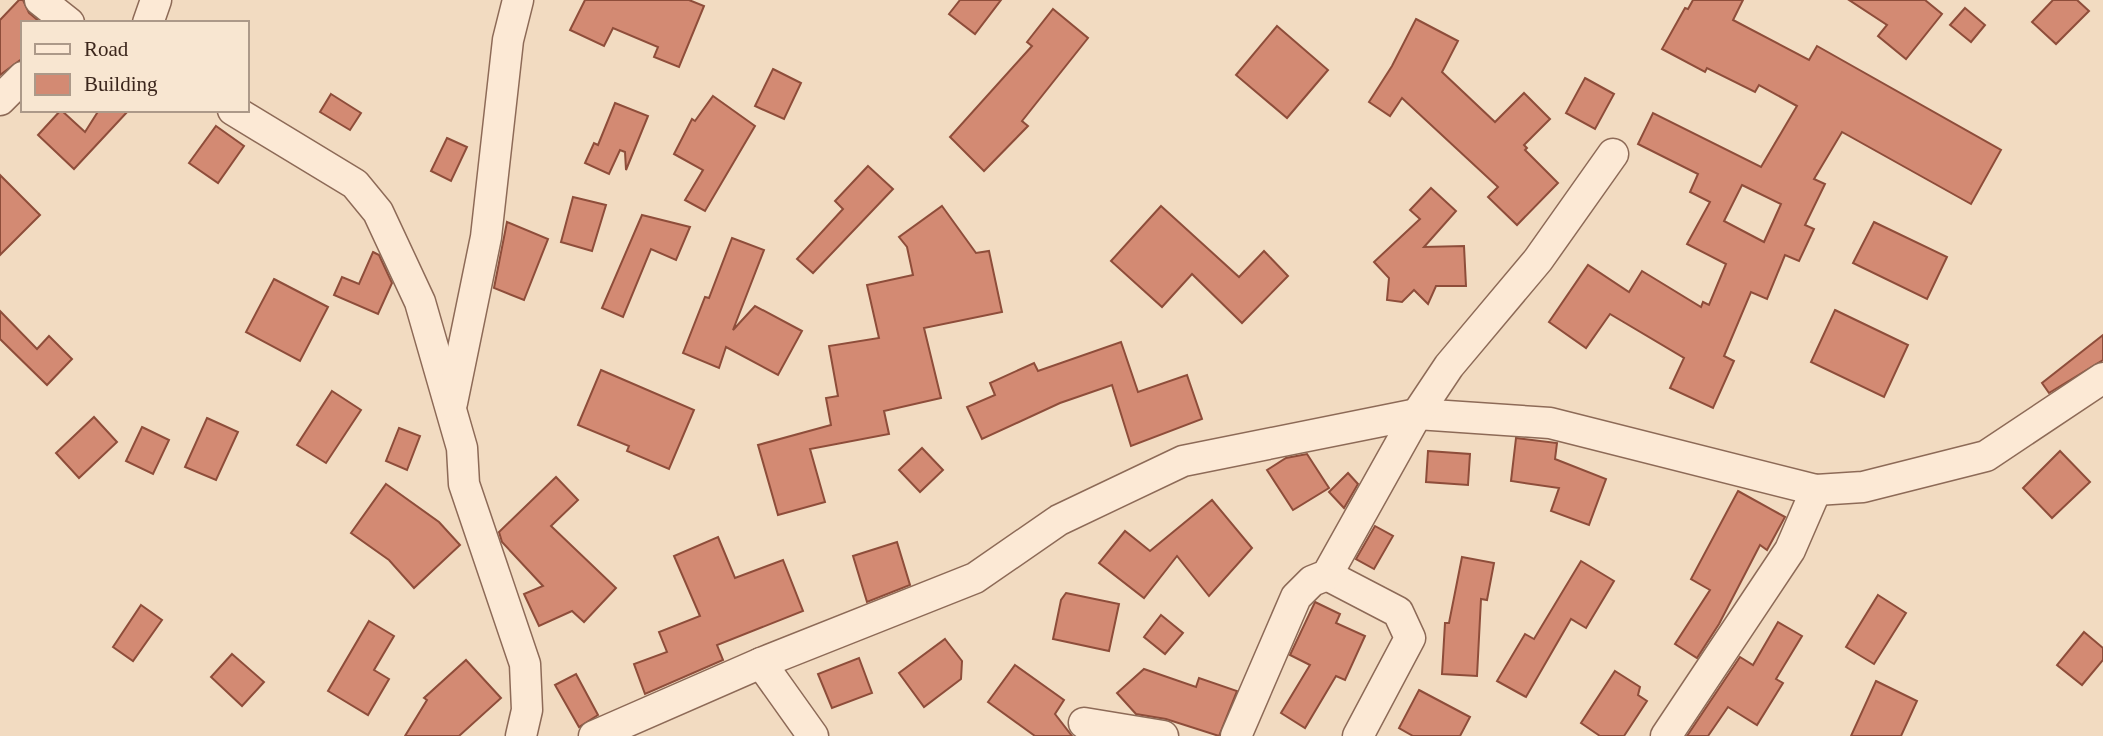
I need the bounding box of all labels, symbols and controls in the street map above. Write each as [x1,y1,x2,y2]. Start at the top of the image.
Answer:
legend [21,21,248,112]
text: Road [84,37,129,61]
text: Building [84,72,158,96]

